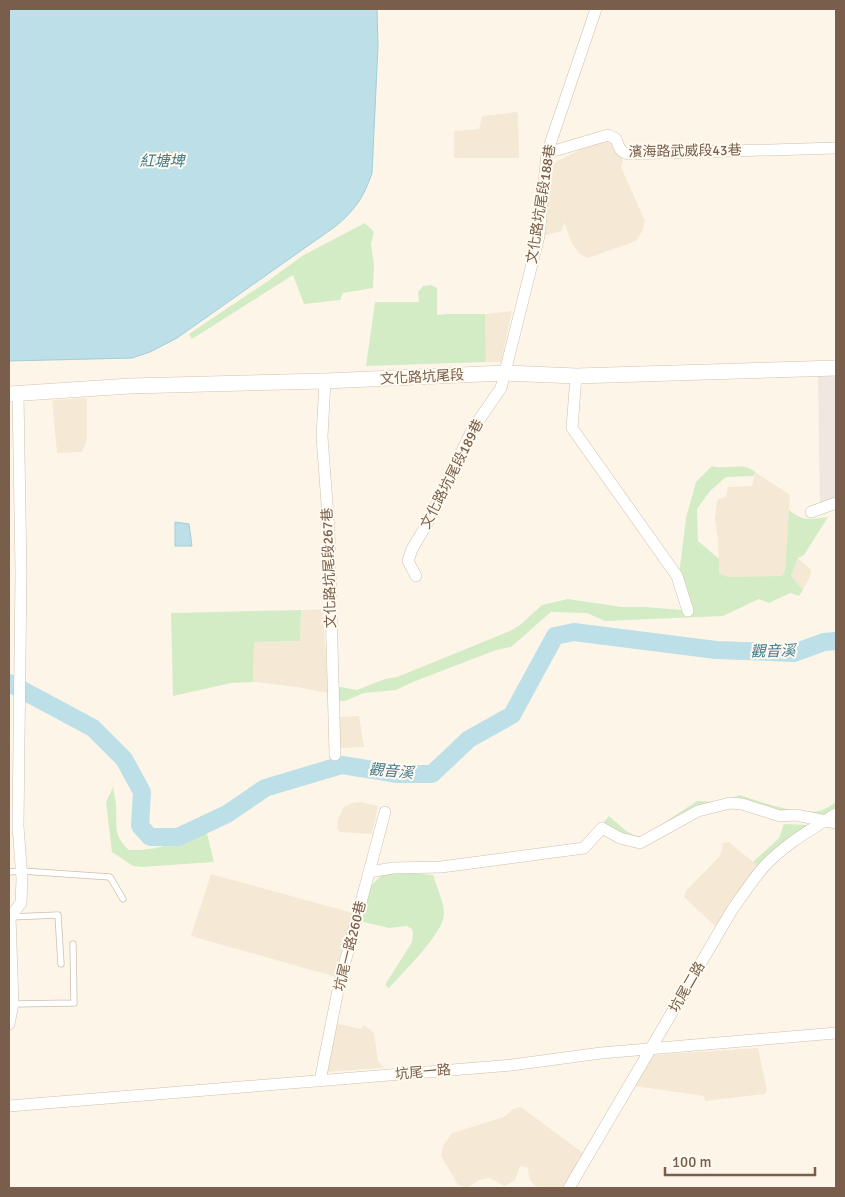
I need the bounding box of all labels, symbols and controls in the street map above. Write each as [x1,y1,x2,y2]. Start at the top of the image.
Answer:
street label: 濱海路武威段43巷 [628,142,742,160]
street label: 文化路坑尾段188巷 [523,143,559,265]
water label: 紅塘埤 [139,152,186,170]
street label: 文化路坑尾段 [380,366,464,388]
street label: 文化路坑尾段189巷 [417,416,487,532]
street label: 文化路坑尾段267巷 [318,507,340,629]
water label: 觀音溪 [750,642,798,660]
water label: 觀音溪 [368,760,416,782]
street label: 坑尾一路260巷 [331,899,369,993]
street label: 坑尾二路 [666,959,708,1015]
street label: 坑尾一路 [394,1061,452,1083]
scale bar [665,1144,815,1176]
text: 100 m [672,1153,712,1171]

